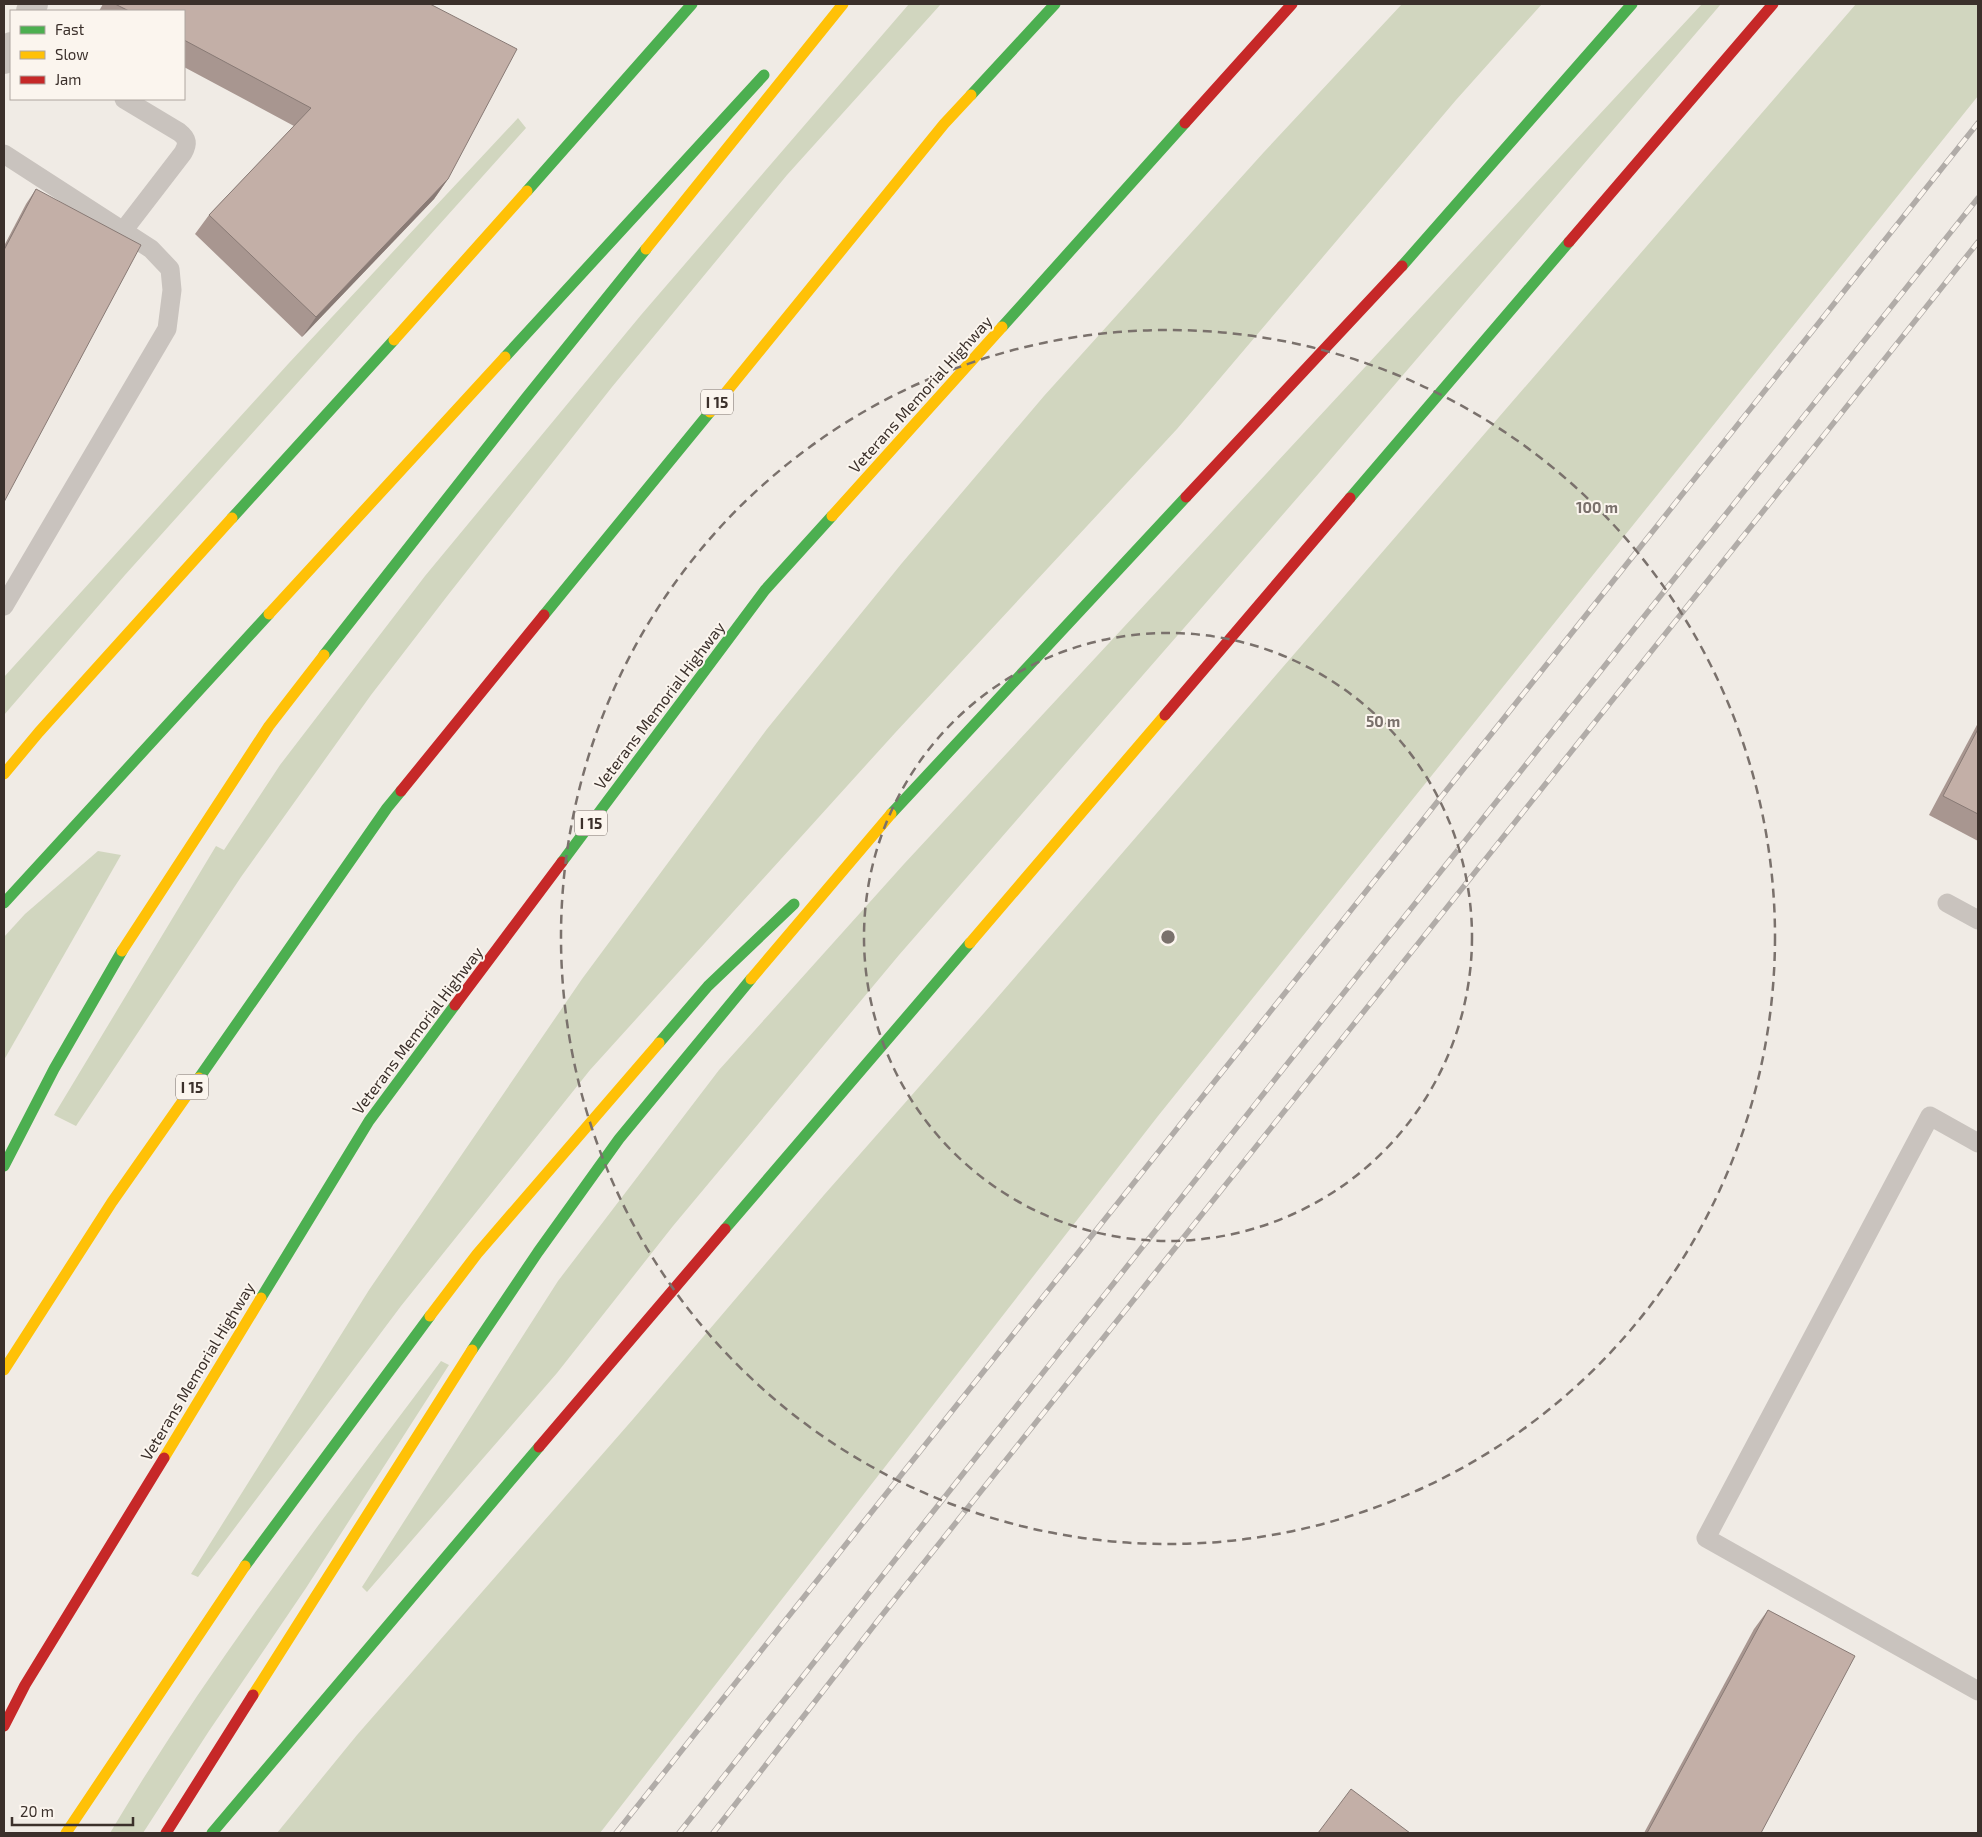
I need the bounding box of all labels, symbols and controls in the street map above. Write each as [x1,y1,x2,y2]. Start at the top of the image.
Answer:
legend [10,10,185,100]
text: Fast [55,20,85,38]
text: Slow [55,45,89,63]
text: Jam [55,70,81,88]
street label: Veterans Memorial Highway [844,311,996,476]
road number: I 15 [701,390,733,414]
text: 100 m [1576,498,1618,516]
street label: Veterans Memorial Highway [590,617,728,792]
text: 50 m [1366,712,1400,730]
road number: I 15 [575,810,607,836]
centre of rings [1159,928,1177,946]
street label: Veterans Memorial Highway [348,942,486,1117]
road number: I 15 [176,1074,208,1100]
street label: Veterans Memorial Highway [136,1278,258,1464]
scale bar [12,1794,134,1826]
text: 20 m [20,1802,54,1820]

